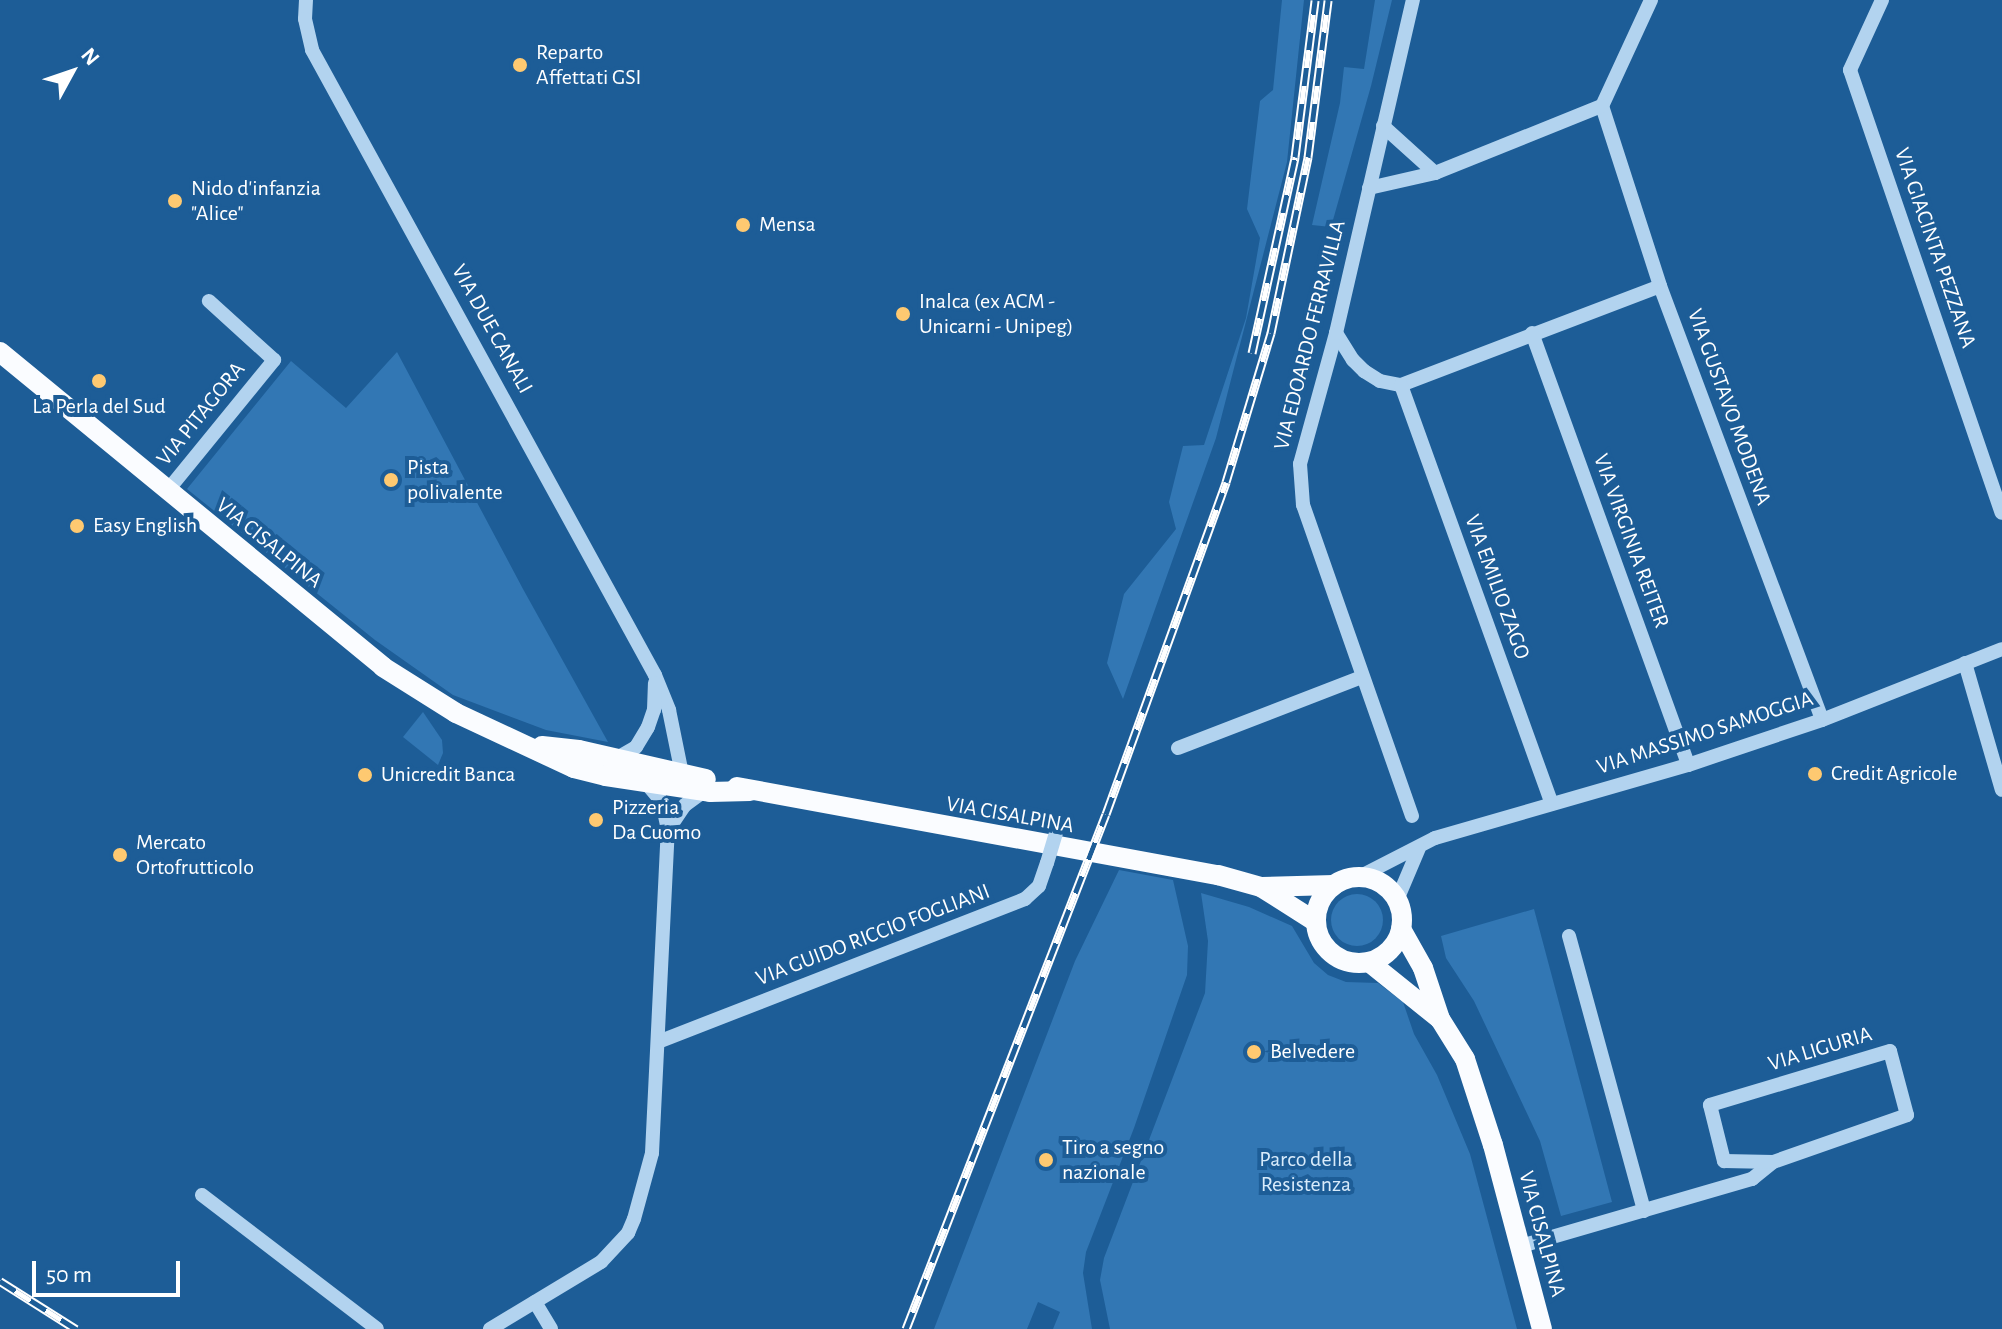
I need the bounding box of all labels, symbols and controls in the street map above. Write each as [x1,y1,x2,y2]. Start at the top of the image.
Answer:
north arrow [32,32,112,112]
place label: Reparto Affettati GSI [536,39,641,90]
text: N [77,44,104,69]
marker: Reparto Affettati GSI [511,56,529,74]
street label: VIA GIACINTA PEZZANA [1888,144,1982,352]
place label: Nido d'infanzia "Alice" [191,175,321,226]
marker: Nido d'infanzia "Alice" [166,192,184,210]
place label: Mensa [759,212,816,238]
marker: Mensa [734,216,752,234]
street label: VIA EDOARDO FERRAVILLA [1269,217,1351,453]
street label: VIA DUE CANALI [446,260,538,398]
place label: Inalca (ex ACM - Unicarni - Unipeg) [919,288,1074,340]
marker: Inalca (ex ACM - Unicarni - Unipeg) [894,305,912,323]
street label: VIA GUSTAVO MODENA [1681,305,1777,509]
street label: VIA PITAGORA [151,357,251,471]
marker: La Perla del Sud [90,372,108,390]
place label: La Perla del Sud [32,394,166,420]
street label: VIA VIRGINIA REITER [1587,450,1675,632]
place label: Pista polivalente [407,454,503,506]
marker: Pista polivalente [382,471,400,489]
street label: VIA CISALPINA [210,492,328,594]
street label: VIA EMILIO ZAGO [1459,511,1535,663]
place label: Easy English [93,513,197,539]
marker: Easy English [68,517,86,535]
street label: VIA MASSIMO SAMOGGIA [1594,686,1816,780]
place label: Credit Agricole [1831,761,1957,787]
place label: Unicredit Banca [381,762,515,788]
marker: Credit Agricole [1806,765,1824,783]
marker: Unicredit Banca [356,766,374,784]
street label: VIA CISALPINA [944,791,1076,839]
place label: Pizzeria Da Cuomo [612,794,701,846]
marker: Pizzeria Da Cuomo [587,811,605,829]
place label: Mercato Ortofrutticolo [136,829,254,880]
marker: Mercato Ortofrutticolo [111,846,129,864]
street label: VIA GUIDO RICCIO FOGLIANI [752,878,994,992]
street label: VIA LIGURIA [1765,1021,1875,1077]
place label: Belvedere [1270,1039,1355,1065]
marker: Belvedere [1245,1043,1263,1061]
place label: Tiro a segno nazionale [1062,1134,1164,1186]
park label: Parco della Resistenza [1259,1146,1353,1198]
marker: Tiro a segno nazionale [1037,1151,1055,1169]
street label: VIA CISALPINA [1513,1168,1571,1300]
scale bar [36,1245,184,1295]
text: 50 m [46,1263,92,1287]

